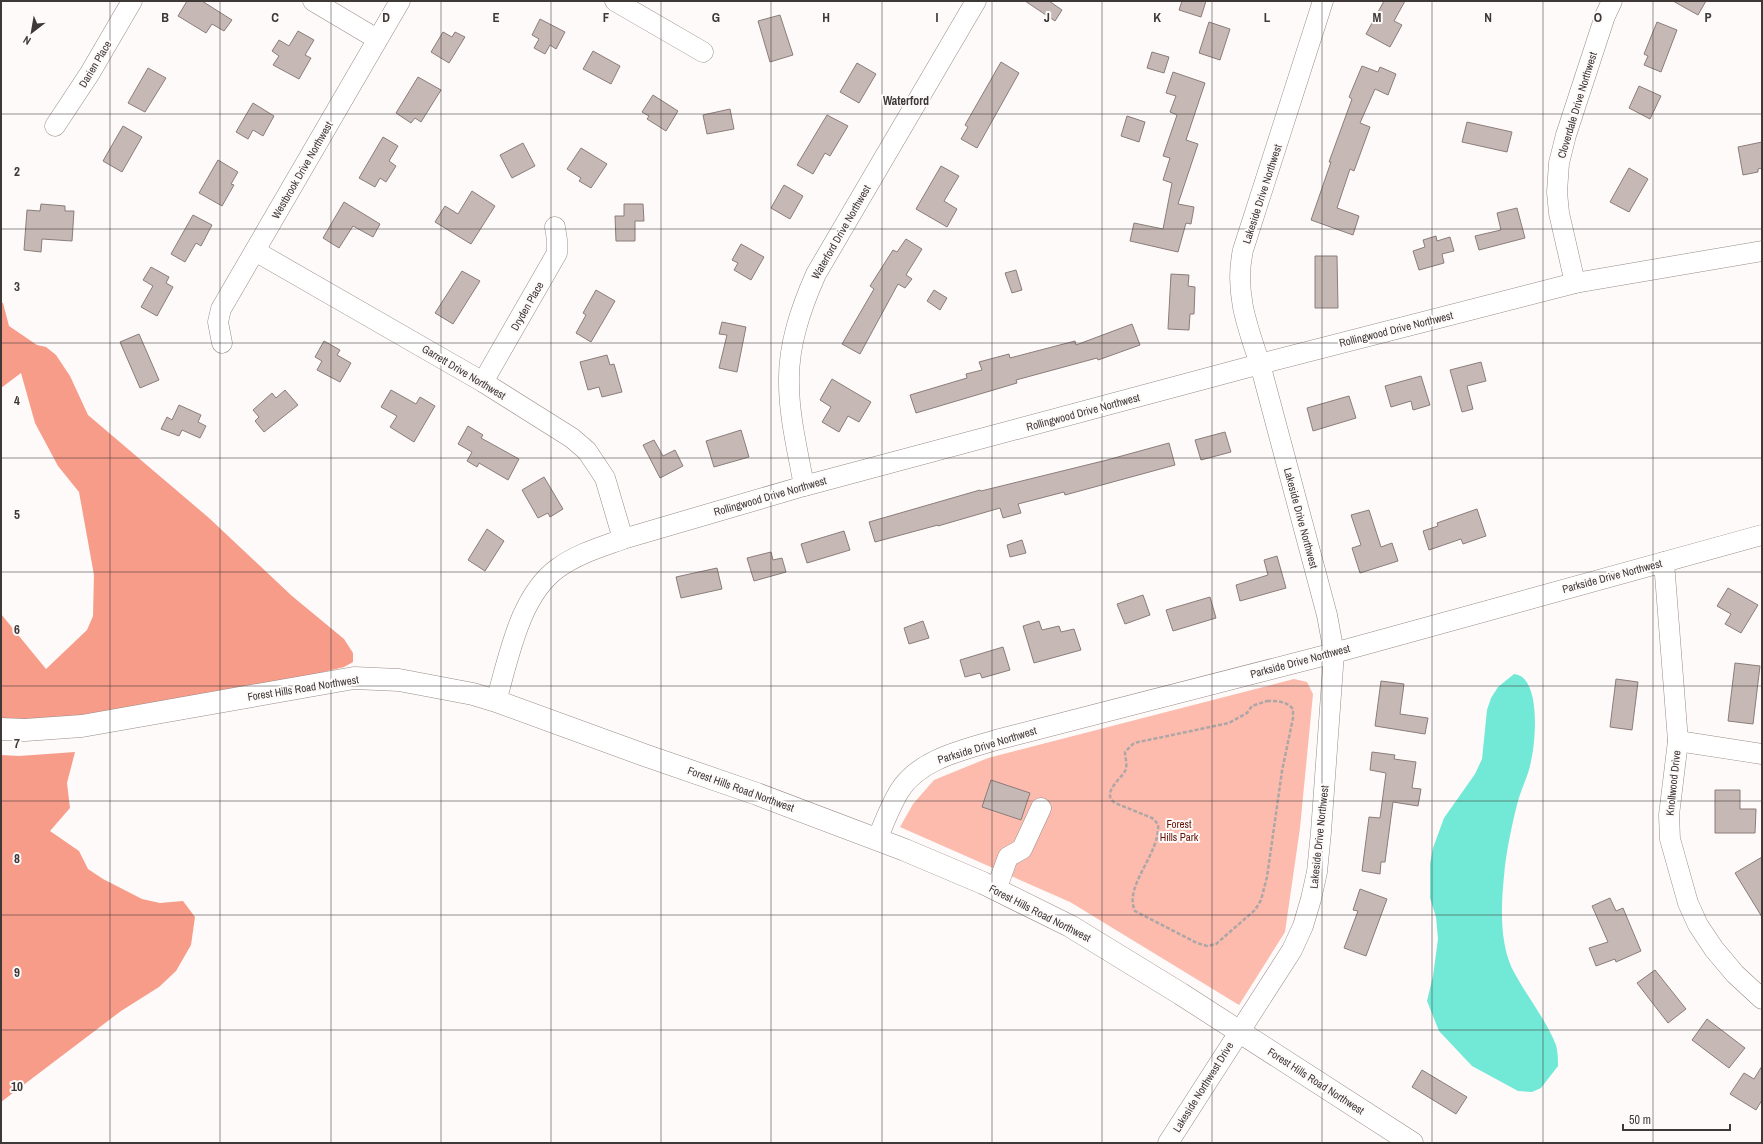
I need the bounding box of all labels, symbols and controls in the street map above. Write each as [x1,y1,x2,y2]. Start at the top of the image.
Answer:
text: B [161,9,169,26]
text: C [271,9,279,26]
text: D [382,9,390,26]
text: E [492,9,500,26]
text: F [603,9,610,26]
text: G [712,9,720,26]
text: H [822,9,830,26]
text: I [936,9,939,26]
text: J [1044,9,1050,26]
text: K [1153,9,1161,26]
text: L [1264,9,1271,26]
text: M [1373,9,1382,26]
text: N [1484,9,1492,26]
text: O [1594,9,1602,26]
text: P [1704,9,1712,26]
north arrow [12,12,52,52]
text: N [20,33,33,48]
street label: Darien Place [76,38,114,90]
street label: Cloverdale Drive Northwest [1554,50,1600,160]
district label: Waterford [883,93,929,109]
street label: Westbrook Drive Northwest [268,118,336,221]
street label: Lakeside Drive Northwest [1239,142,1285,246]
text: 2 [14,163,20,180]
street label: Waterford Drive Northwest [808,182,874,282]
text: 3 [14,278,20,295]
street label: Dryden Place [507,279,547,333]
street label: Rollingwood Drive Northwest [1338,308,1455,350]
street label: Garrett Drive Northwest [420,341,509,403]
street label: Rollingwood Drive Northwest [1025,390,1142,434]
text: 4 [14,392,20,409]
street label: Lakeside Drive Northwest [1281,466,1321,570]
street label: Rollingwood Drive Northwest [712,473,829,519]
text: 5 [14,506,20,523]
street label: Parkside Drive Northwest [1561,556,1664,596]
text: 6 [14,621,20,638]
street label: Parkside Drive Northwest [1249,641,1352,681]
street label: Forest Hills Road Northwest [246,672,360,704]
street label: Parkside Drive Northwest [936,723,1039,767]
text: 7 [14,735,20,752]
street label: Knollwood Drive [1663,750,1683,816]
street label: Forest Hills Road Northwest [686,763,797,815]
street label: Lakeside Drive Northwest [1307,784,1331,889]
park label: Forest Hills Park [1160,817,1199,844]
text: 8 [14,850,20,867]
street label: Forest Hills Road Northwest [987,881,1094,945]
text: 9 [14,964,20,981]
street label: Lakeside Northwest Drive [1170,1039,1236,1135]
street label: Forest Hills Road Northwest [1265,1045,1367,1118]
text: 10 [11,1078,23,1095]
scale bar [1623,1106,1730,1132]
text: 50 m [1629,1112,1651,1128]

